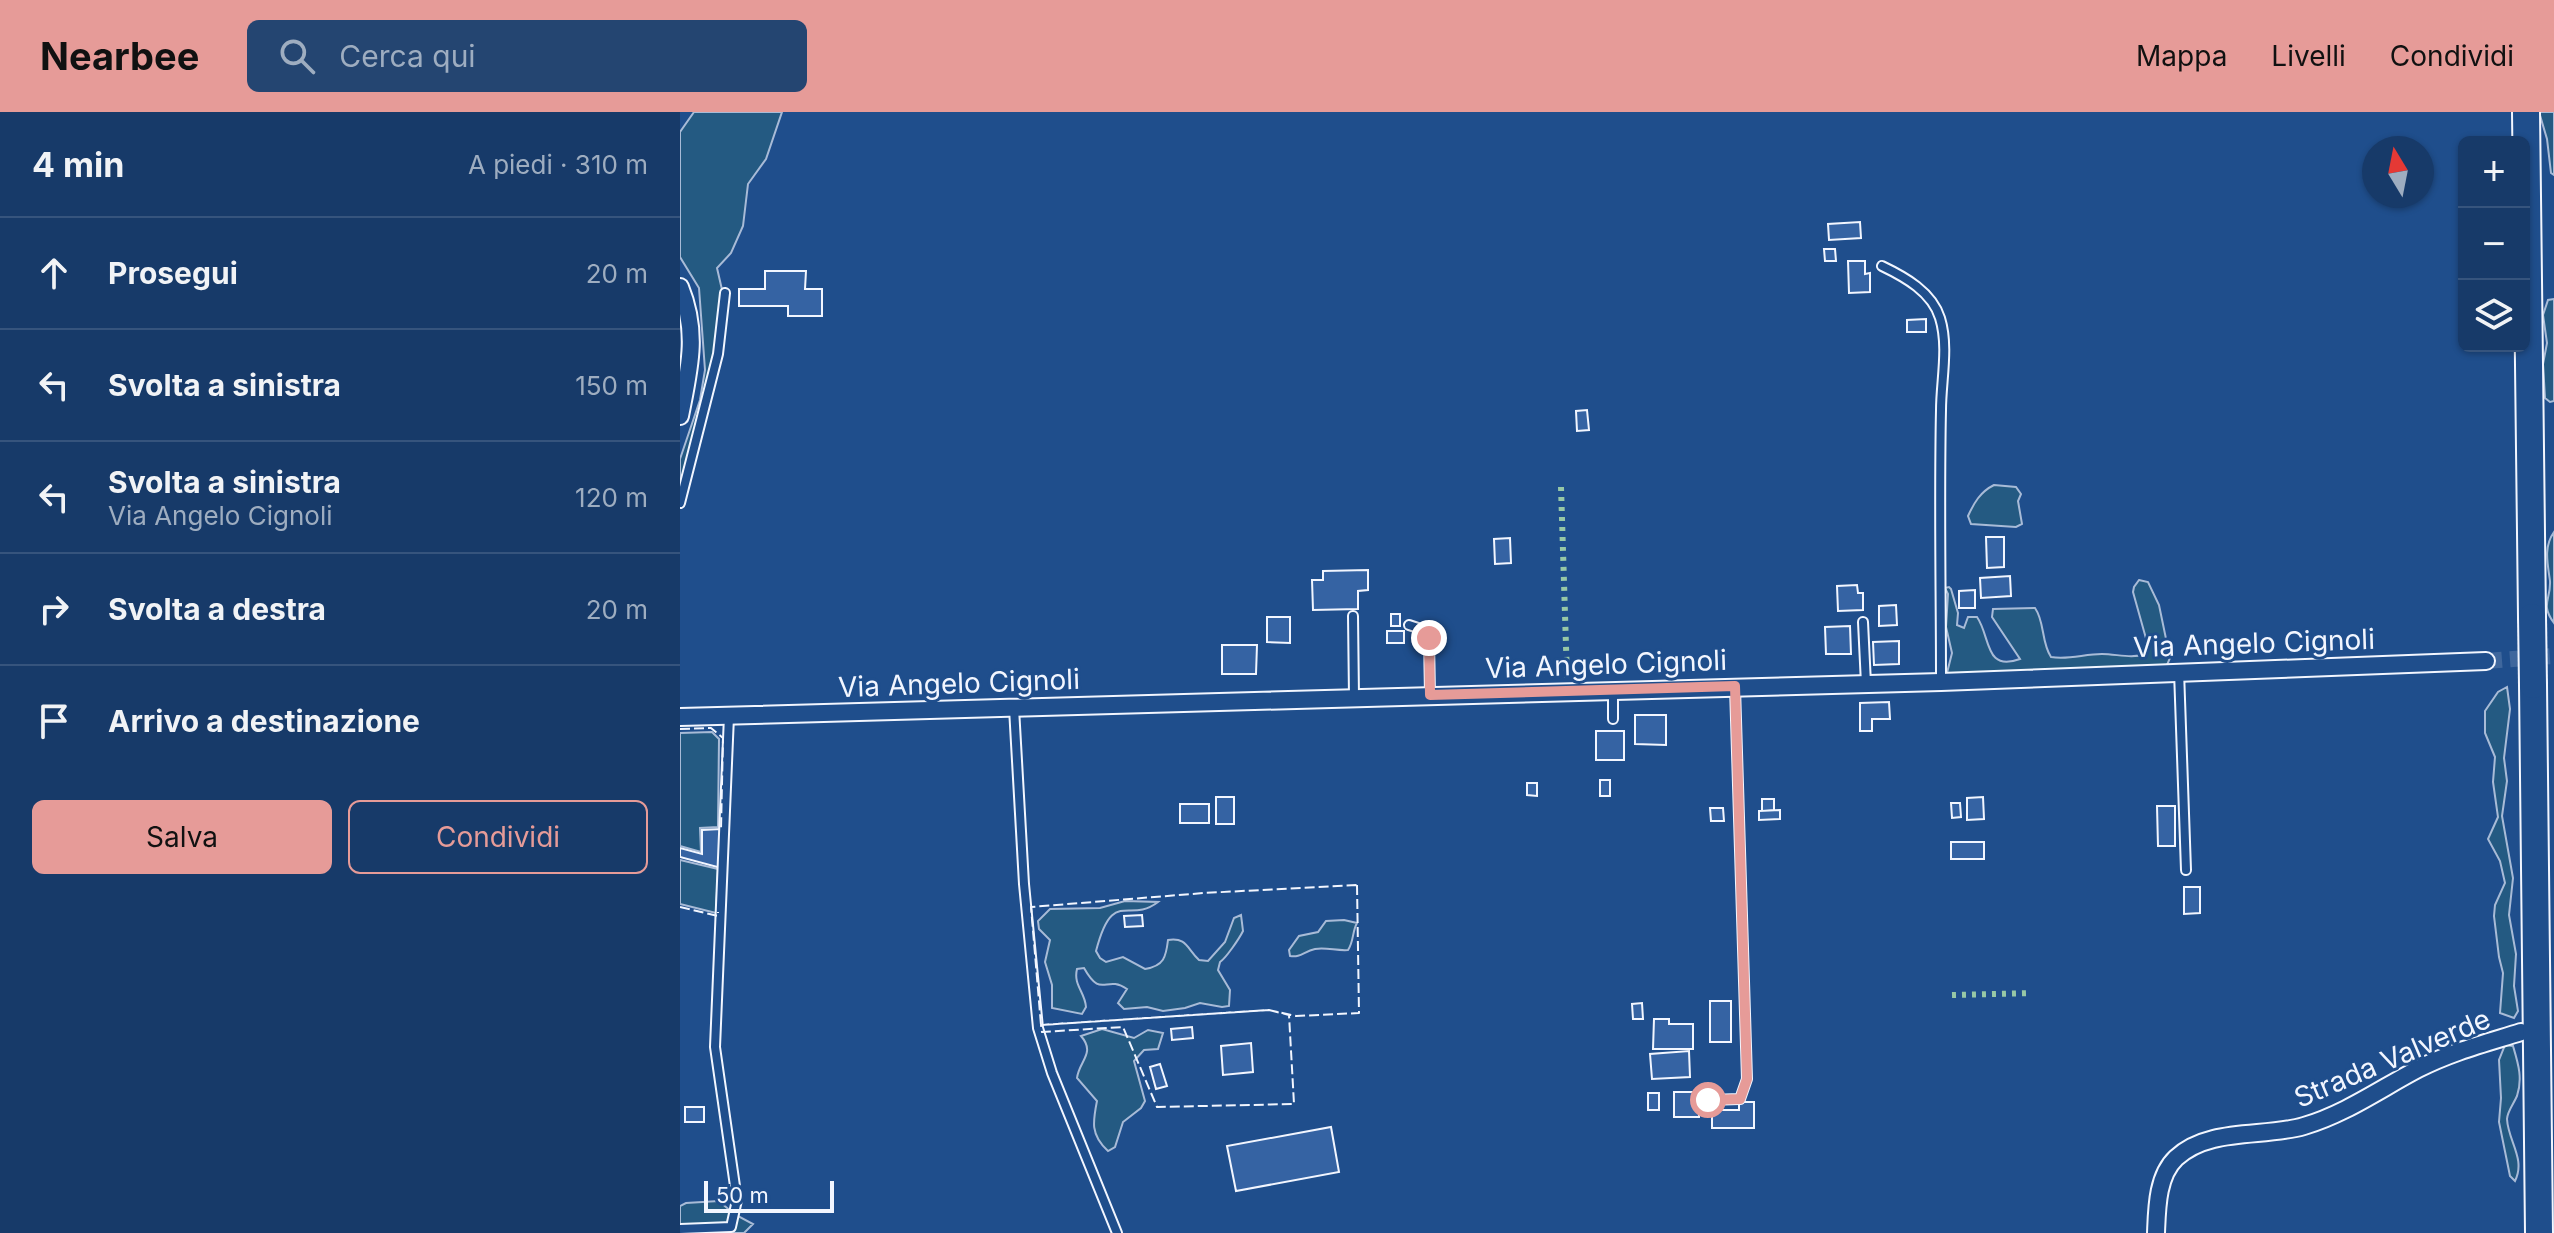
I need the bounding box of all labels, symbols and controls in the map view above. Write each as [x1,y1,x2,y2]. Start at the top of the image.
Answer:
search box [247,20,807,92]
text: Nearbee [40,33,199,79]
icon: search [275,34,319,78]
text: Cerca qui [339,38,476,74]
text: Mappa [2136,39,2227,73]
text: Livelli [2271,39,2346,73]
text: Condividi [2390,39,2514,73]
north arrow [2362,136,2434,208]
map controls [2458,136,2530,352]
button: + [2458,136,2530,208]
text: 4 min [32,144,124,185]
text: A piedi · 310 m [468,149,648,180]
button: − [2458,208,2530,280]
icon: ahead [32,251,76,295]
text: Prosegui [108,255,238,291]
text: 20 m [586,258,648,289]
button: layers [2458,280,2530,352]
icon: left [32,363,76,407]
text: Svolta a sinistra [108,367,341,403]
text: 150 m [575,370,648,401]
text: Svolta a sinistra [108,464,341,500]
icon: left [32,475,76,519]
text: 120 m [575,482,648,513]
text: Via Angelo Cignoli [108,500,333,531]
icon: right [32,587,76,631]
text: Svolta a destra [108,591,326,627]
text: 20 m [586,594,648,625]
route end [1411,620,1447,656]
street label: Via Angelo Cignoli [2133,622,2375,664]
street label: Via Angelo Cignoli [1485,643,1727,685]
street label: Via Angelo Cignoli [838,662,1080,704]
icon: arrive [32,699,76,743]
text: Arrivo a destinazione [108,703,420,739]
button: Salva [32,800,332,874]
button: Condividi [348,800,648,874]
street label: Strada Valverde [2289,1001,2495,1115]
route start [1690,1082,1726,1118]
scale bar [704,1177,834,1213]
text: 50 m [716,1182,769,1208]

